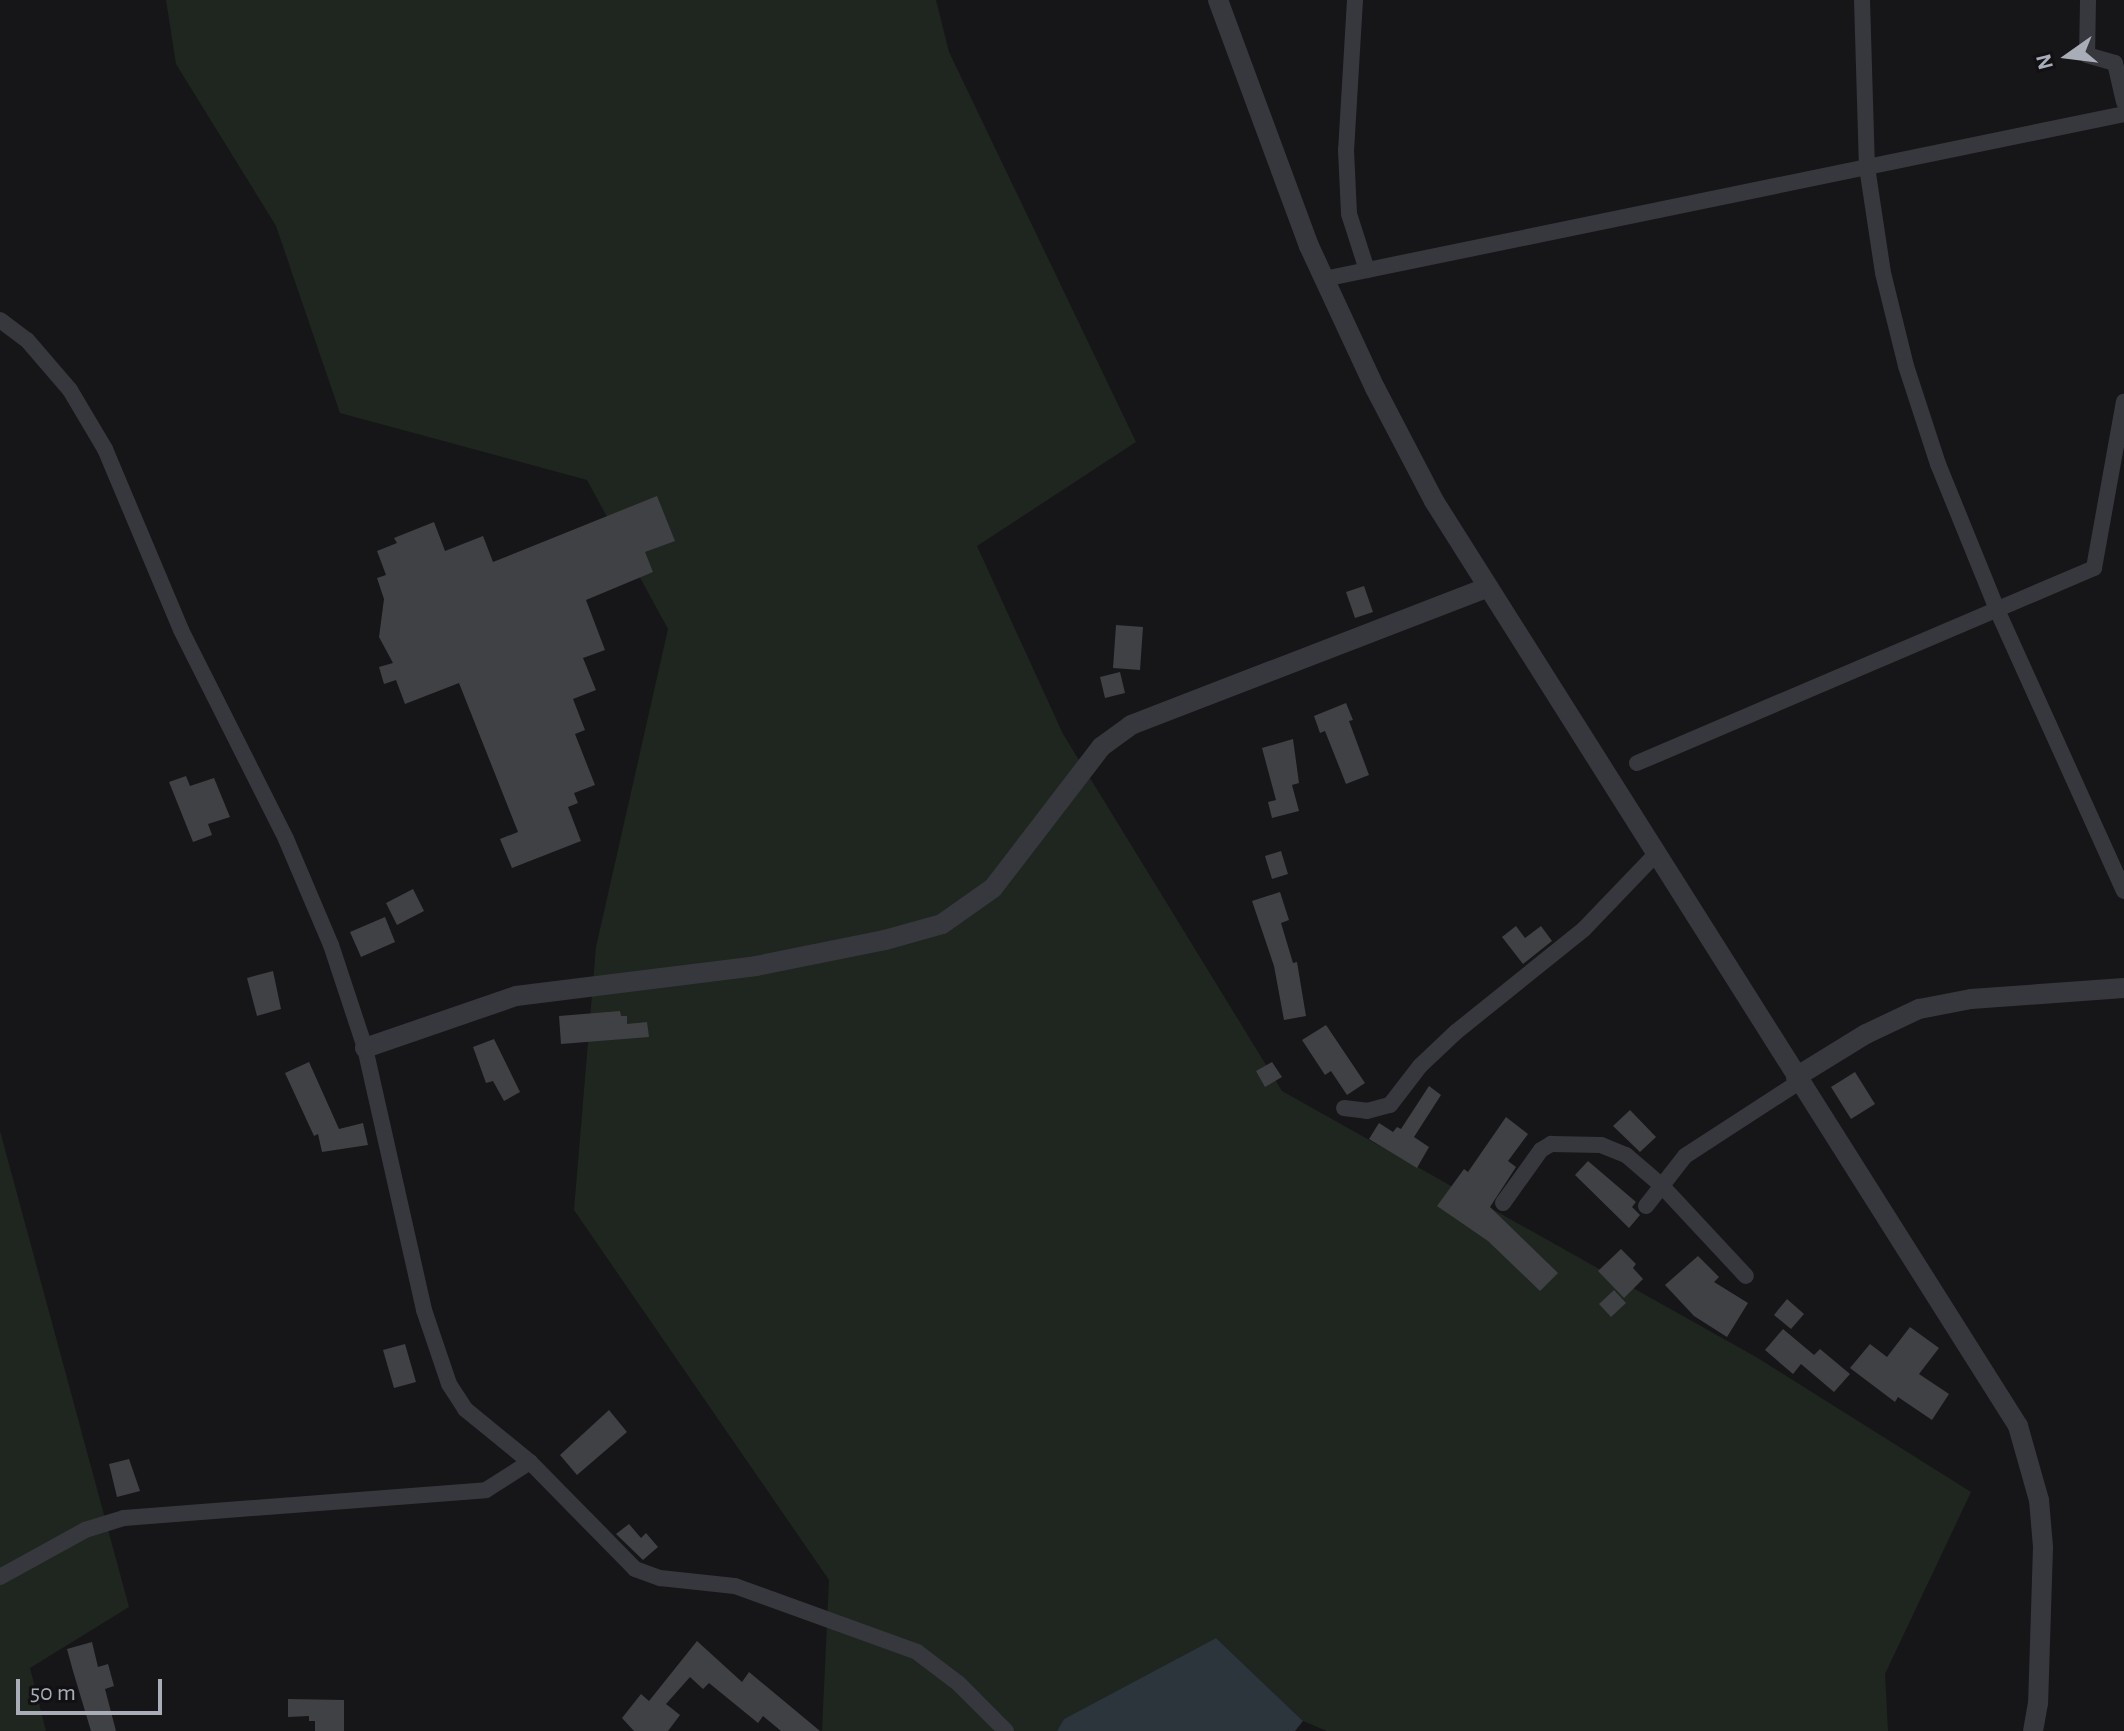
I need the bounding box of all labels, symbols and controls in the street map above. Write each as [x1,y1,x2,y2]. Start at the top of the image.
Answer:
north arrow [2028,16,2108,96]
text: N [2032,52,2057,72]
scale bar [20,1663,166,1713]
text: 50 m [30,1681,76,1705]

